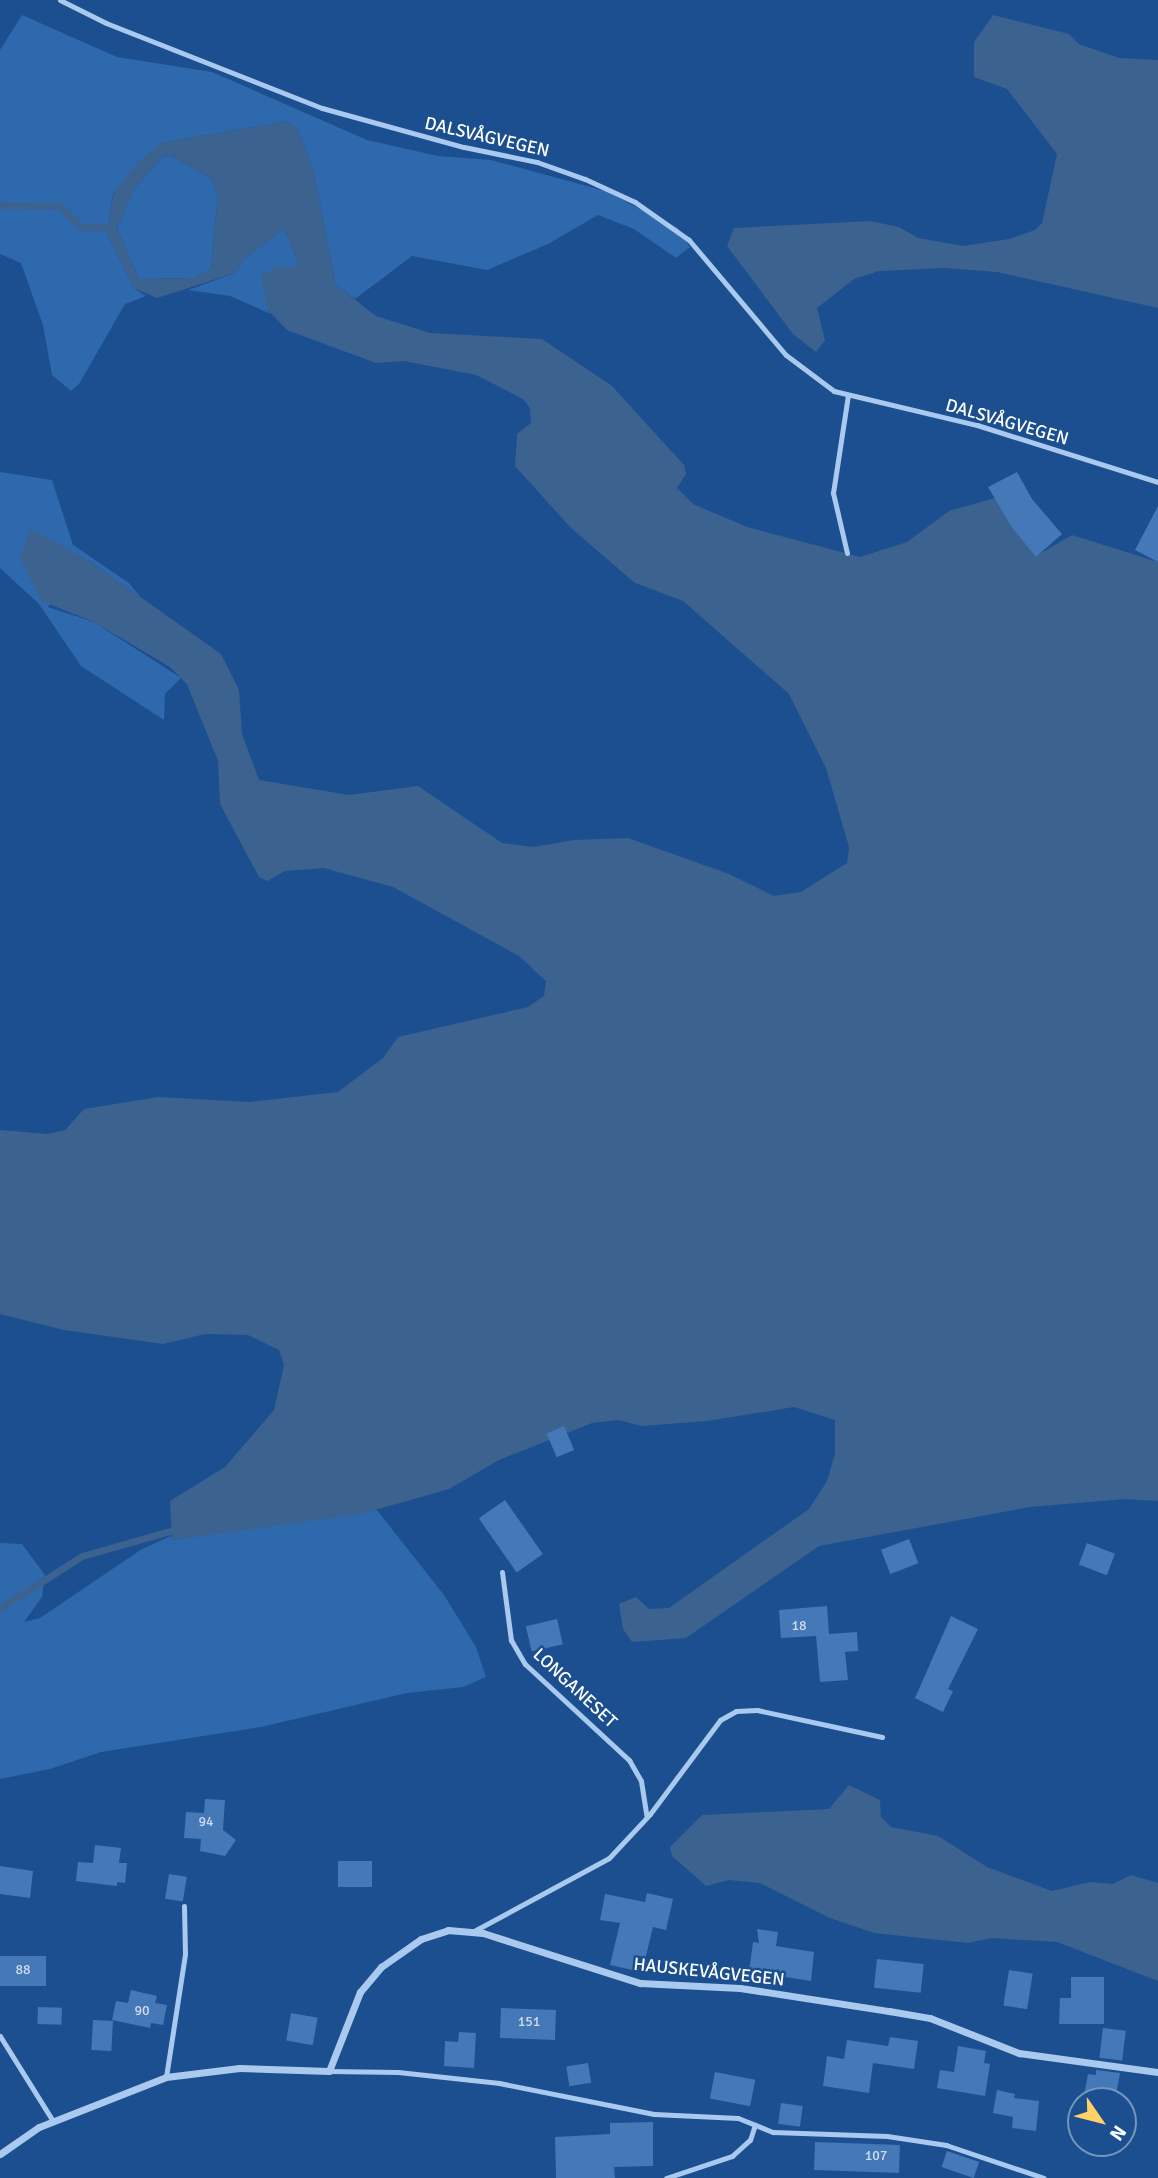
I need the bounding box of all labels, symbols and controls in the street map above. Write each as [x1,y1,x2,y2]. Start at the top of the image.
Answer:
street label: DALSVÅGVEGEN [423,112,551,162]
street label: DALSVÅGVEGEN [943,394,1071,450]
house number: 18 [791,1618,807,1634]
street label: LONGANESET [528,1644,622,1732]
house number: 94 [198,1814,214,1830]
street label: HAUSKEVÅGVEGEN [632,1953,786,1991]
house number: 88 [15,1962,31,1978]
house number: 90 [134,2003,150,2019]
house number: 151 [518,2014,540,2030]
north arrow [1067,2087,1137,2157]
text: N [1104,2121,1131,2145]
house number: 107 [865,2148,887,2164]

